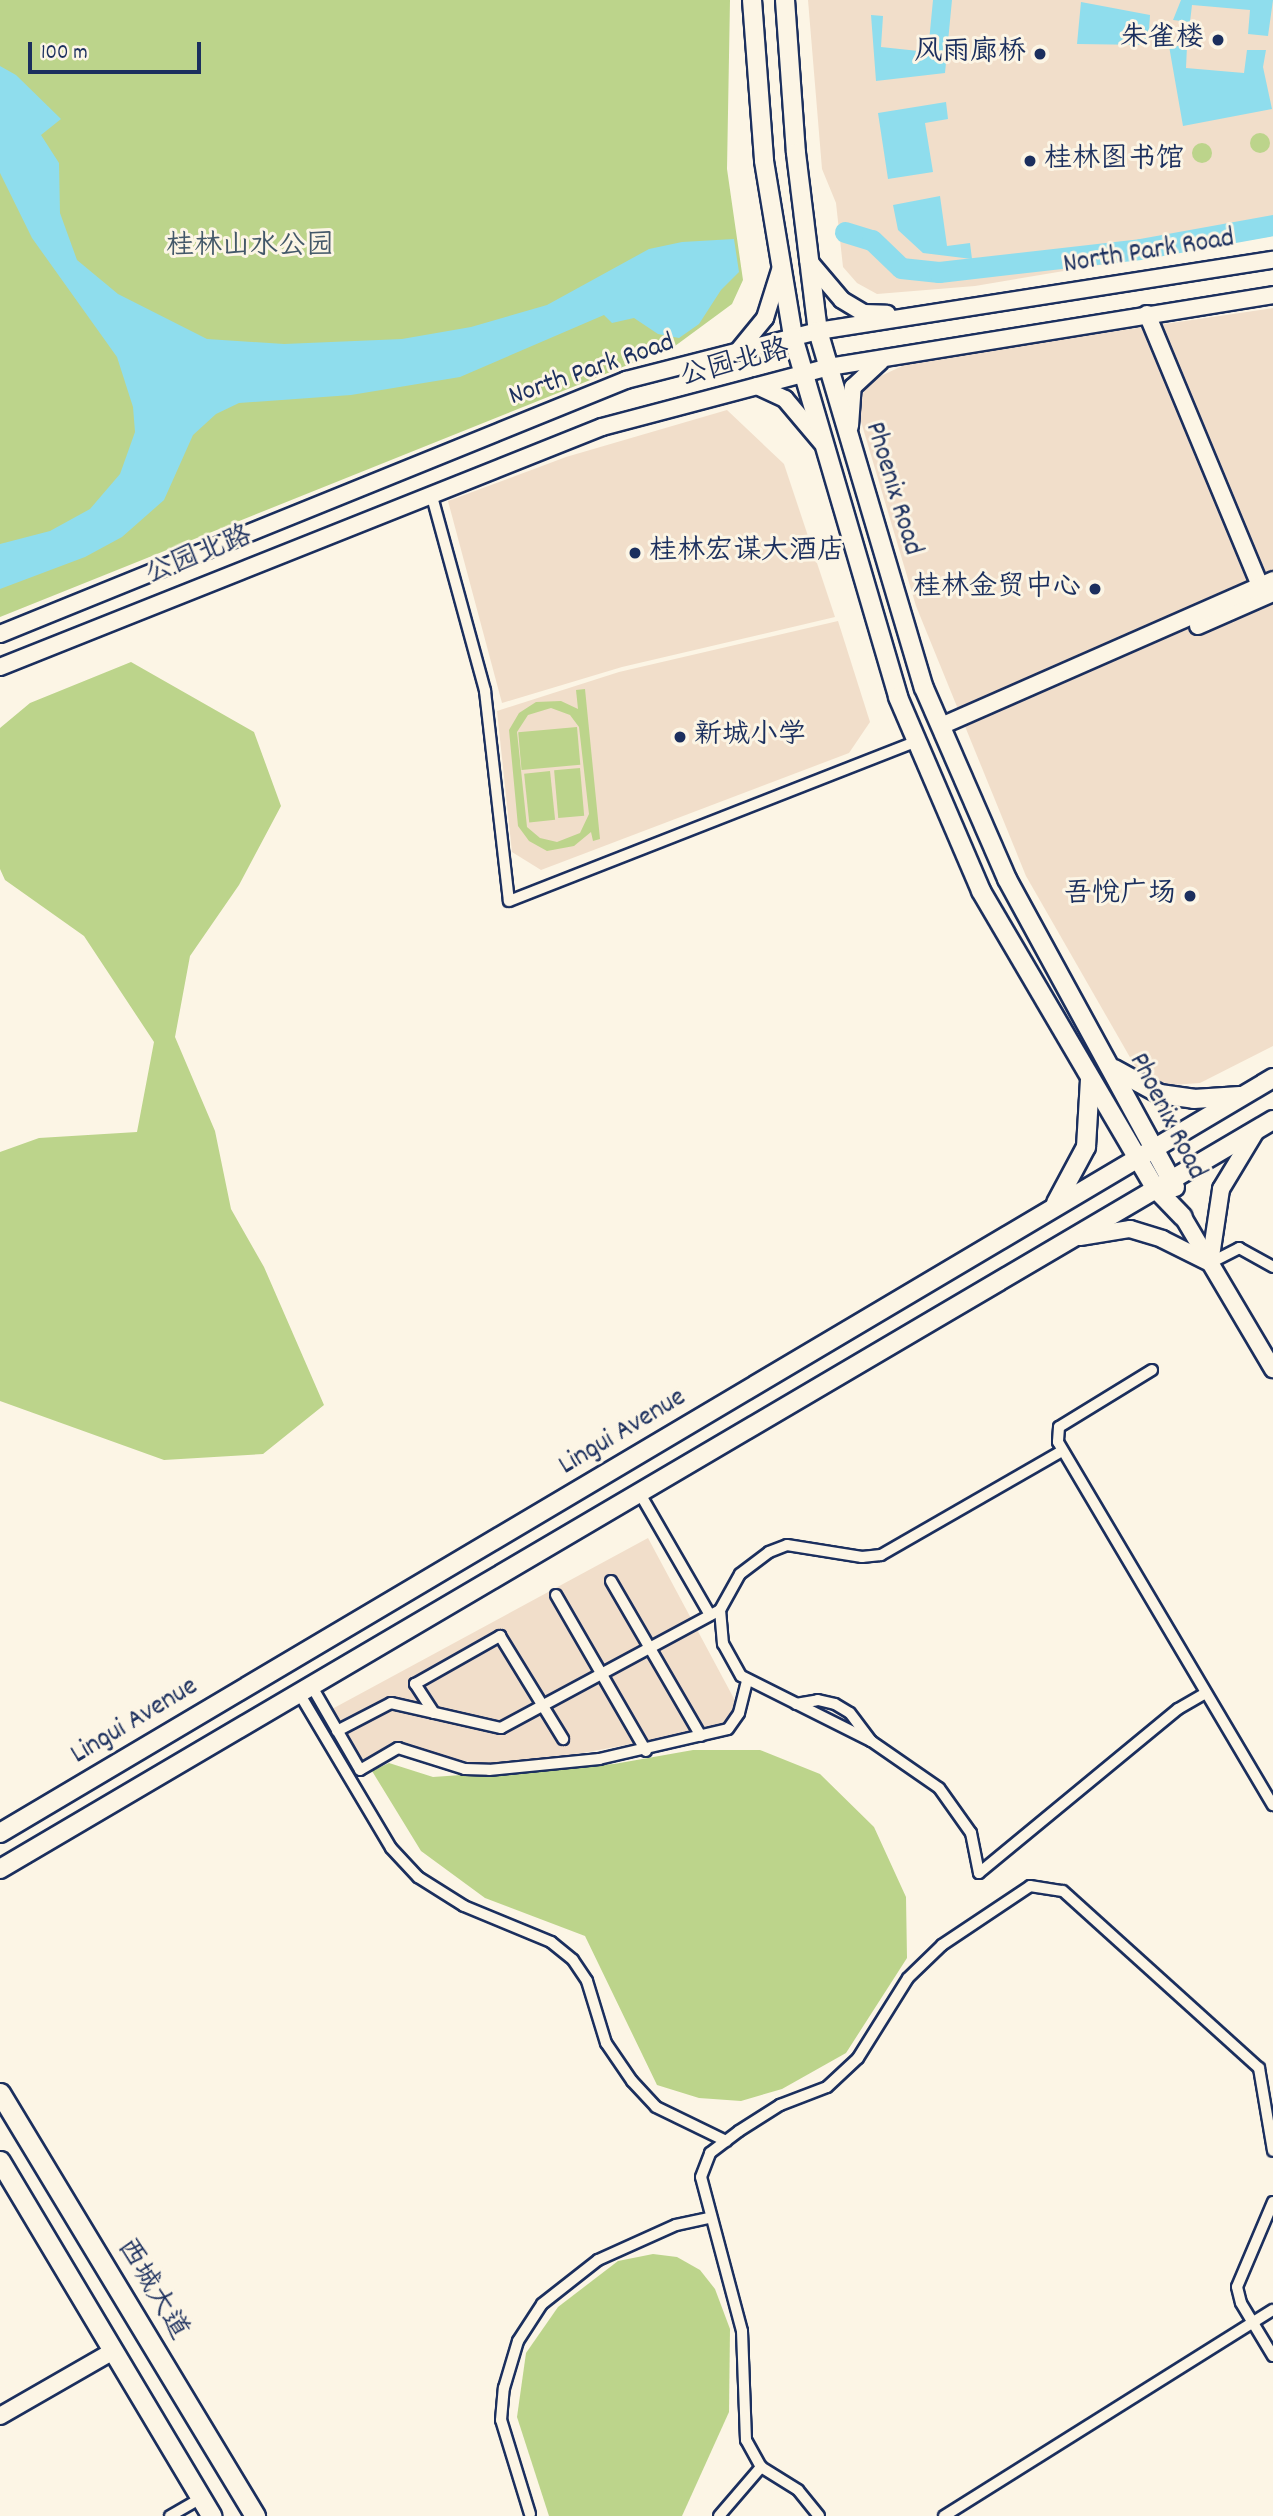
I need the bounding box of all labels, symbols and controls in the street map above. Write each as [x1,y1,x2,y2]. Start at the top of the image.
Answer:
place label: 朱雀楼 [1120,23,1204,57]
scale bar [32,28,205,72]
marker: 朱雀楼 [1210,32,1226,48]
place label: 风雨廊桥 [914,37,1026,71]
text: 100 m [41,39,88,69]
marker: 风雨廊桥 [1032,46,1048,62]
place label: 桂林图书馆 [1044,144,1184,178]
marker: 桂林图书馆 [1022,153,1038,169]
street label: North Park Road [1061,223,1237,283]
park label: 桂林山水公园 [166,231,334,265]
street label: North Park Road [505,327,679,415]
street label: 公园北路 [677,334,793,396]
street label: Phoenix Road [856,418,928,560]
street label: 公园北路 [141,520,257,594]
place label: 桂林宏谋大酒店 [649,536,845,570]
marker: 桂林宏谋大酒店 [627,545,643,561]
place label: 桂林金贸中心 [913,572,1081,606]
marker: 桂林金贸中心 [1087,581,1103,597]
place label: 新城小学 [694,720,806,754]
marker: 新城小学 [672,729,688,745]
place label: 吾悦广场 [1064,879,1176,913]
marker: 吾悦广场 [1182,888,1198,904]
street label: Phoenix Road [1120,1048,1212,1186]
street label: Lingui Avenue [553,1382,693,1484]
street label: Lingui Avenue [65,1671,205,1773]
street label: 西城大道 [108,2233,194,2347]

